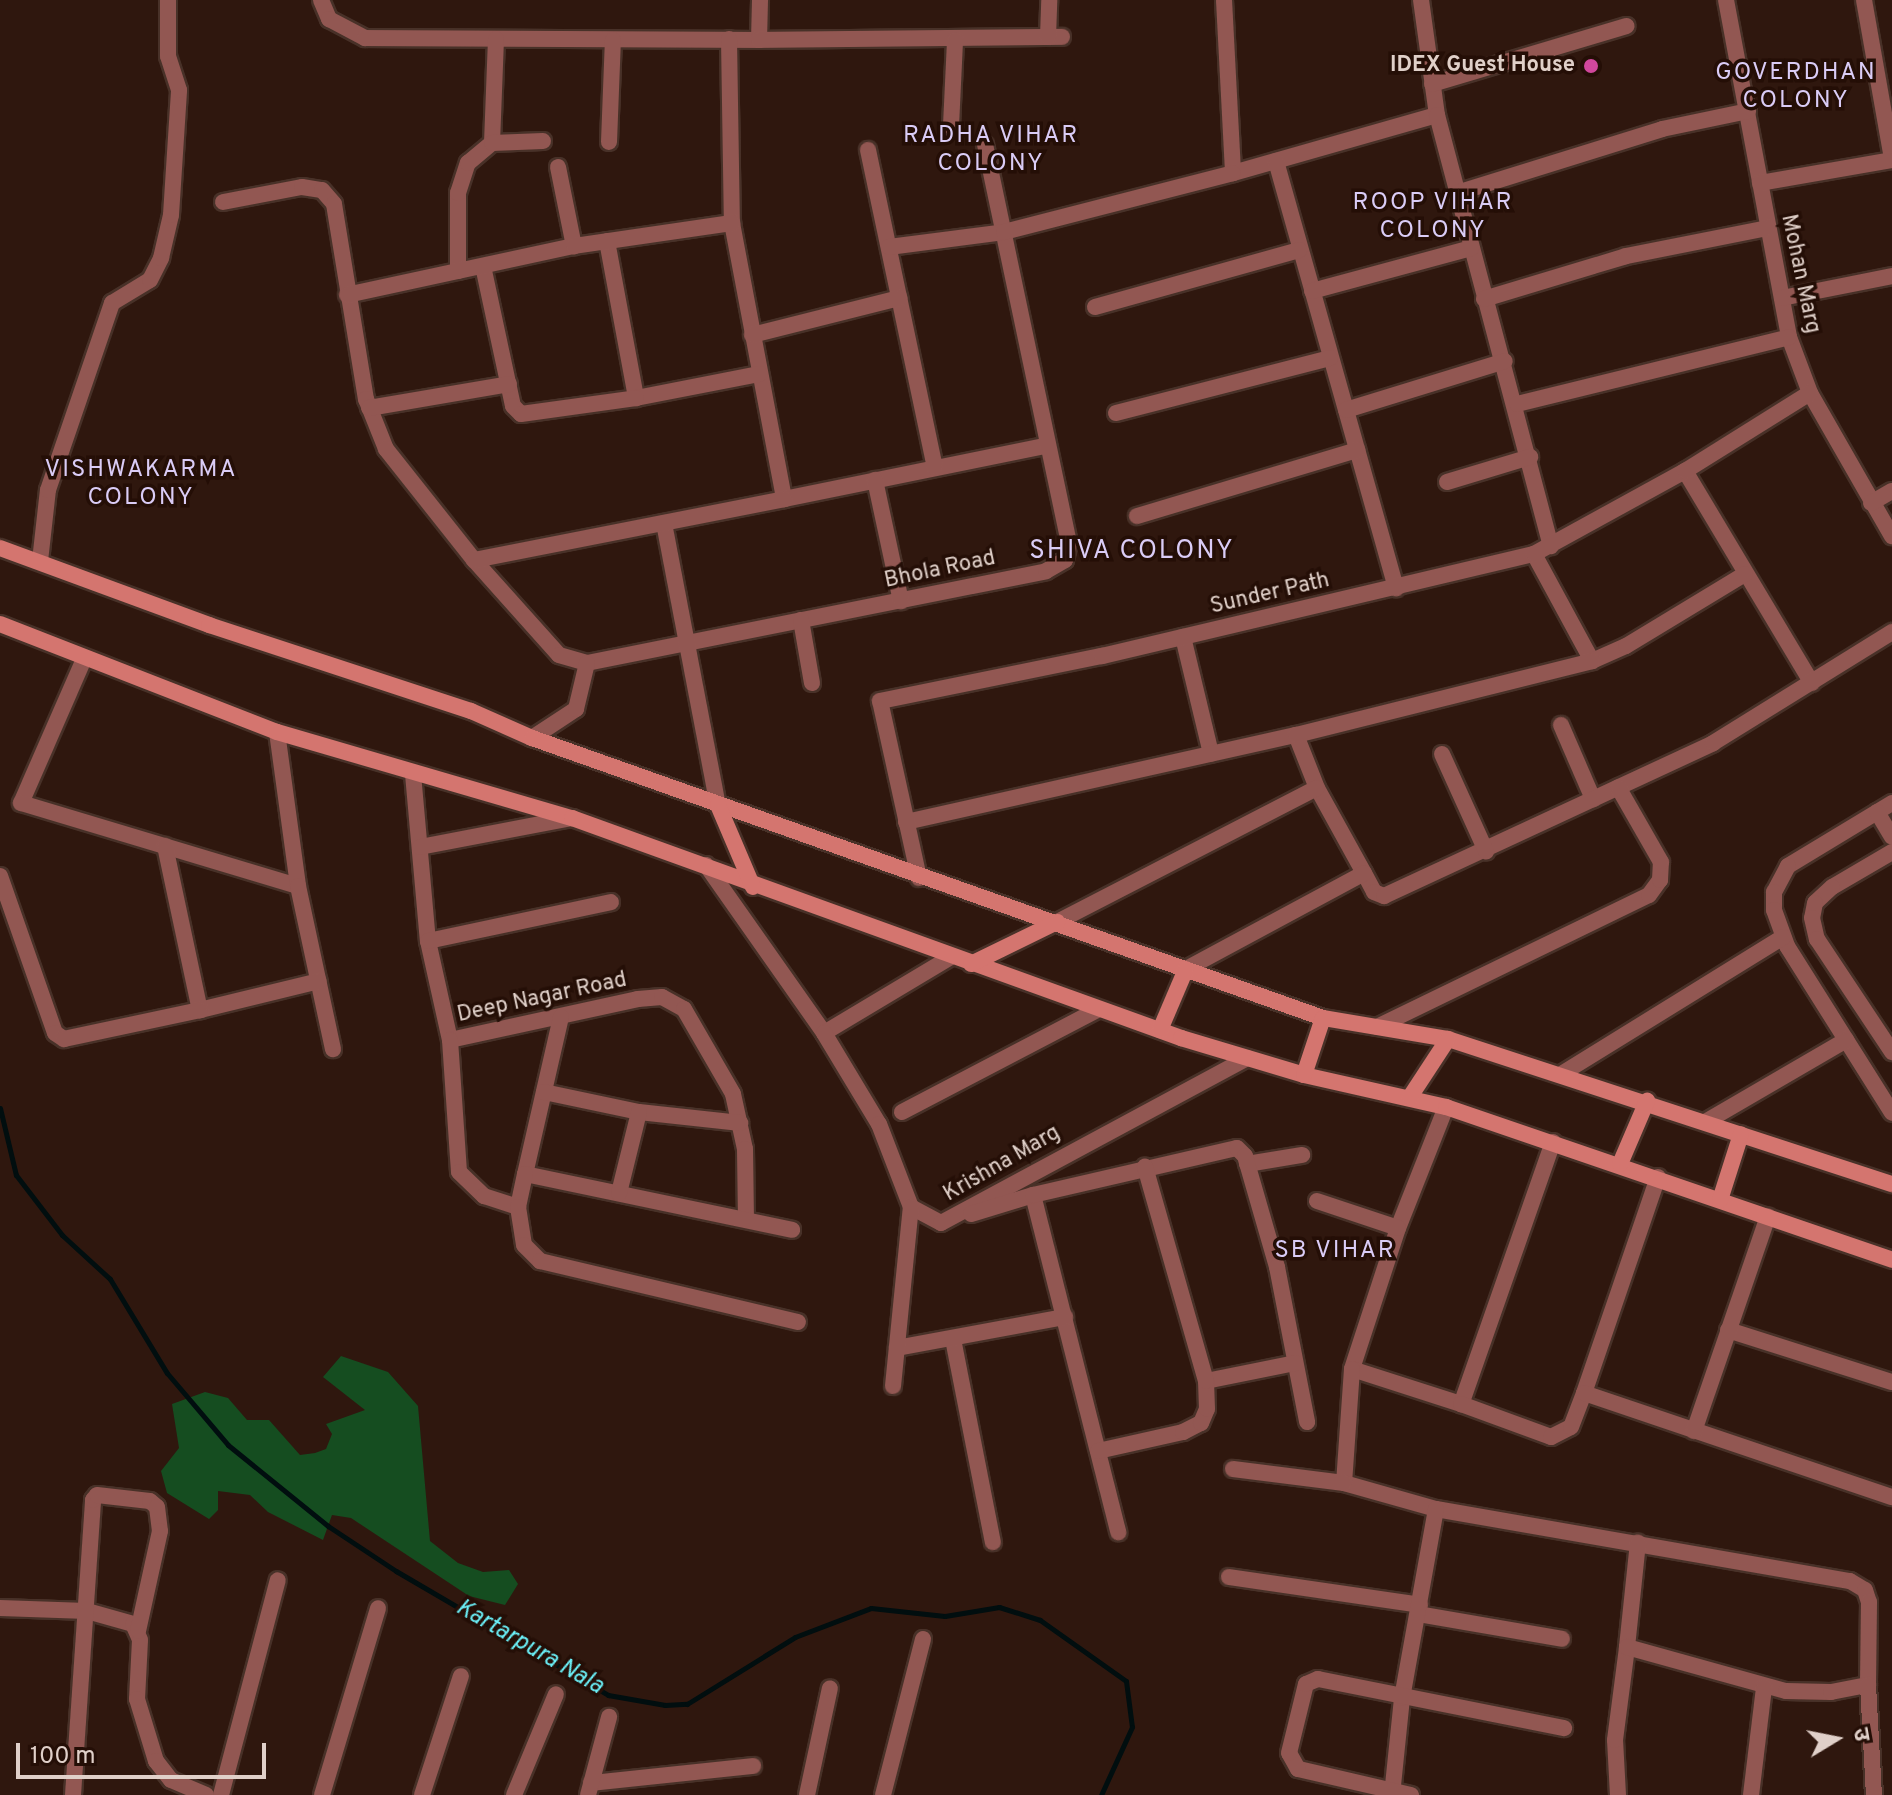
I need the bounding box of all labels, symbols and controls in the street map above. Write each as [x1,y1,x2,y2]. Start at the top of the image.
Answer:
place label: IDEX Guest House [1390,53,1575,79]
marker: IDEX Guest House [1582,57,1600,75]
district label: GOVERDHAN COLONY [1715,60,1877,116]
district label: RADHA VIHAR COLONY [902,123,1080,179]
district label: ROOP VIHAR COLONY [1352,190,1514,246]
street label: Mohan Marg [1774,212,1826,336]
district label: VISHWAKARMA COLONY [45,457,237,513]
district label: SHIVA COLONY [1029,536,1235,568]
street label: Bhola Road [882,545,998,595]
street label: Sunder Path [1208,567,1332,621]
street label: Deep Nagar Road [455,967,629,1029]
street label: Krishna Marg [939,1120,1065,1208]
district label: SB VIHAR [1274,1238,1396,1266]
water label: Kartarpura Nala [450,1594,608,1702]
north arrow [1796,1699,1876,1779]
text: उ [1846,1726,1875,1743]
scale bar [20,1727,270,1777]
text: 100 m [30,1742,96,1772]

